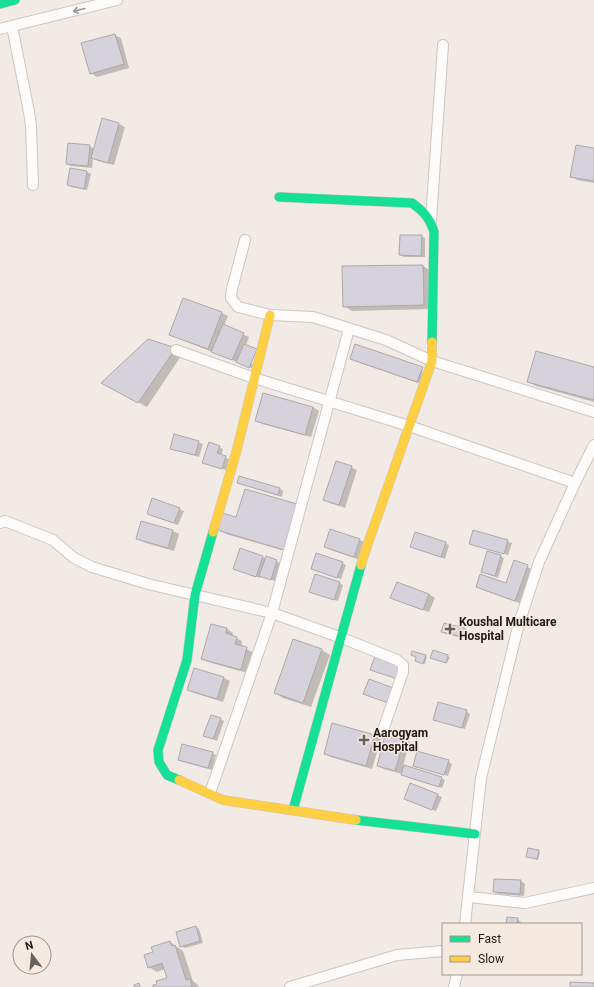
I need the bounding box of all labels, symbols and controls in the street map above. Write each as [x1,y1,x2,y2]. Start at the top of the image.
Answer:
one-way arrow [73,6,86,14]
place label: Koushal Multicare Hospital [459,615,557,643]
marker: Koushal Multicare Hospital [444,623,456,635]
place label: Aarogyam Hospital [373,726,428,754]
marker: Aarogyam Hospital [358,734,370,746]
legend [442,923,582,975]
text: Fast [478,932,501,946]
north arrow [12,935,52,975]
text: N [24,938,35,953]
text: Slow [478,952,504,966]

